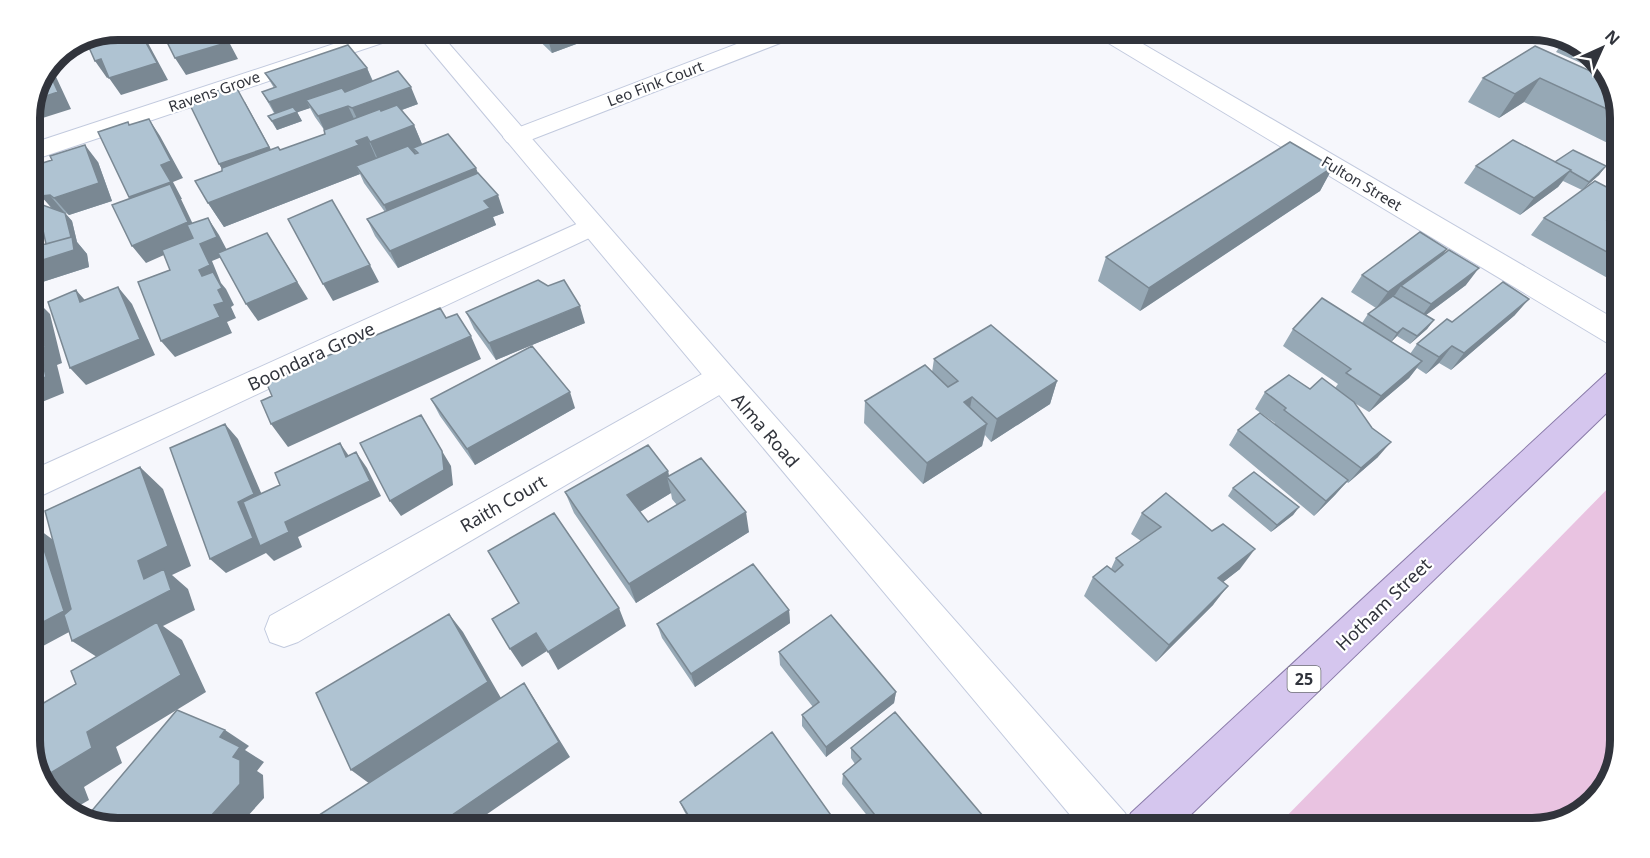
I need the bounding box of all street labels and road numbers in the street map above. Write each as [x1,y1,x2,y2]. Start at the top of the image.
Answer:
street label: Leo Fink Court [604,55,707,111]
street label: Ravens Grove [165,66,263,116]
street label: Fulton Street [1318,151,1406,215]
street label: Boondara Grove [244,316,378,396]
street label: Alma Road [727,388,805,472]
street label: Raith Court [456,468,551,537]
street label: Hotham Street [1330,552,1436,656]
road number: 25 [1288,666,1320,692]

